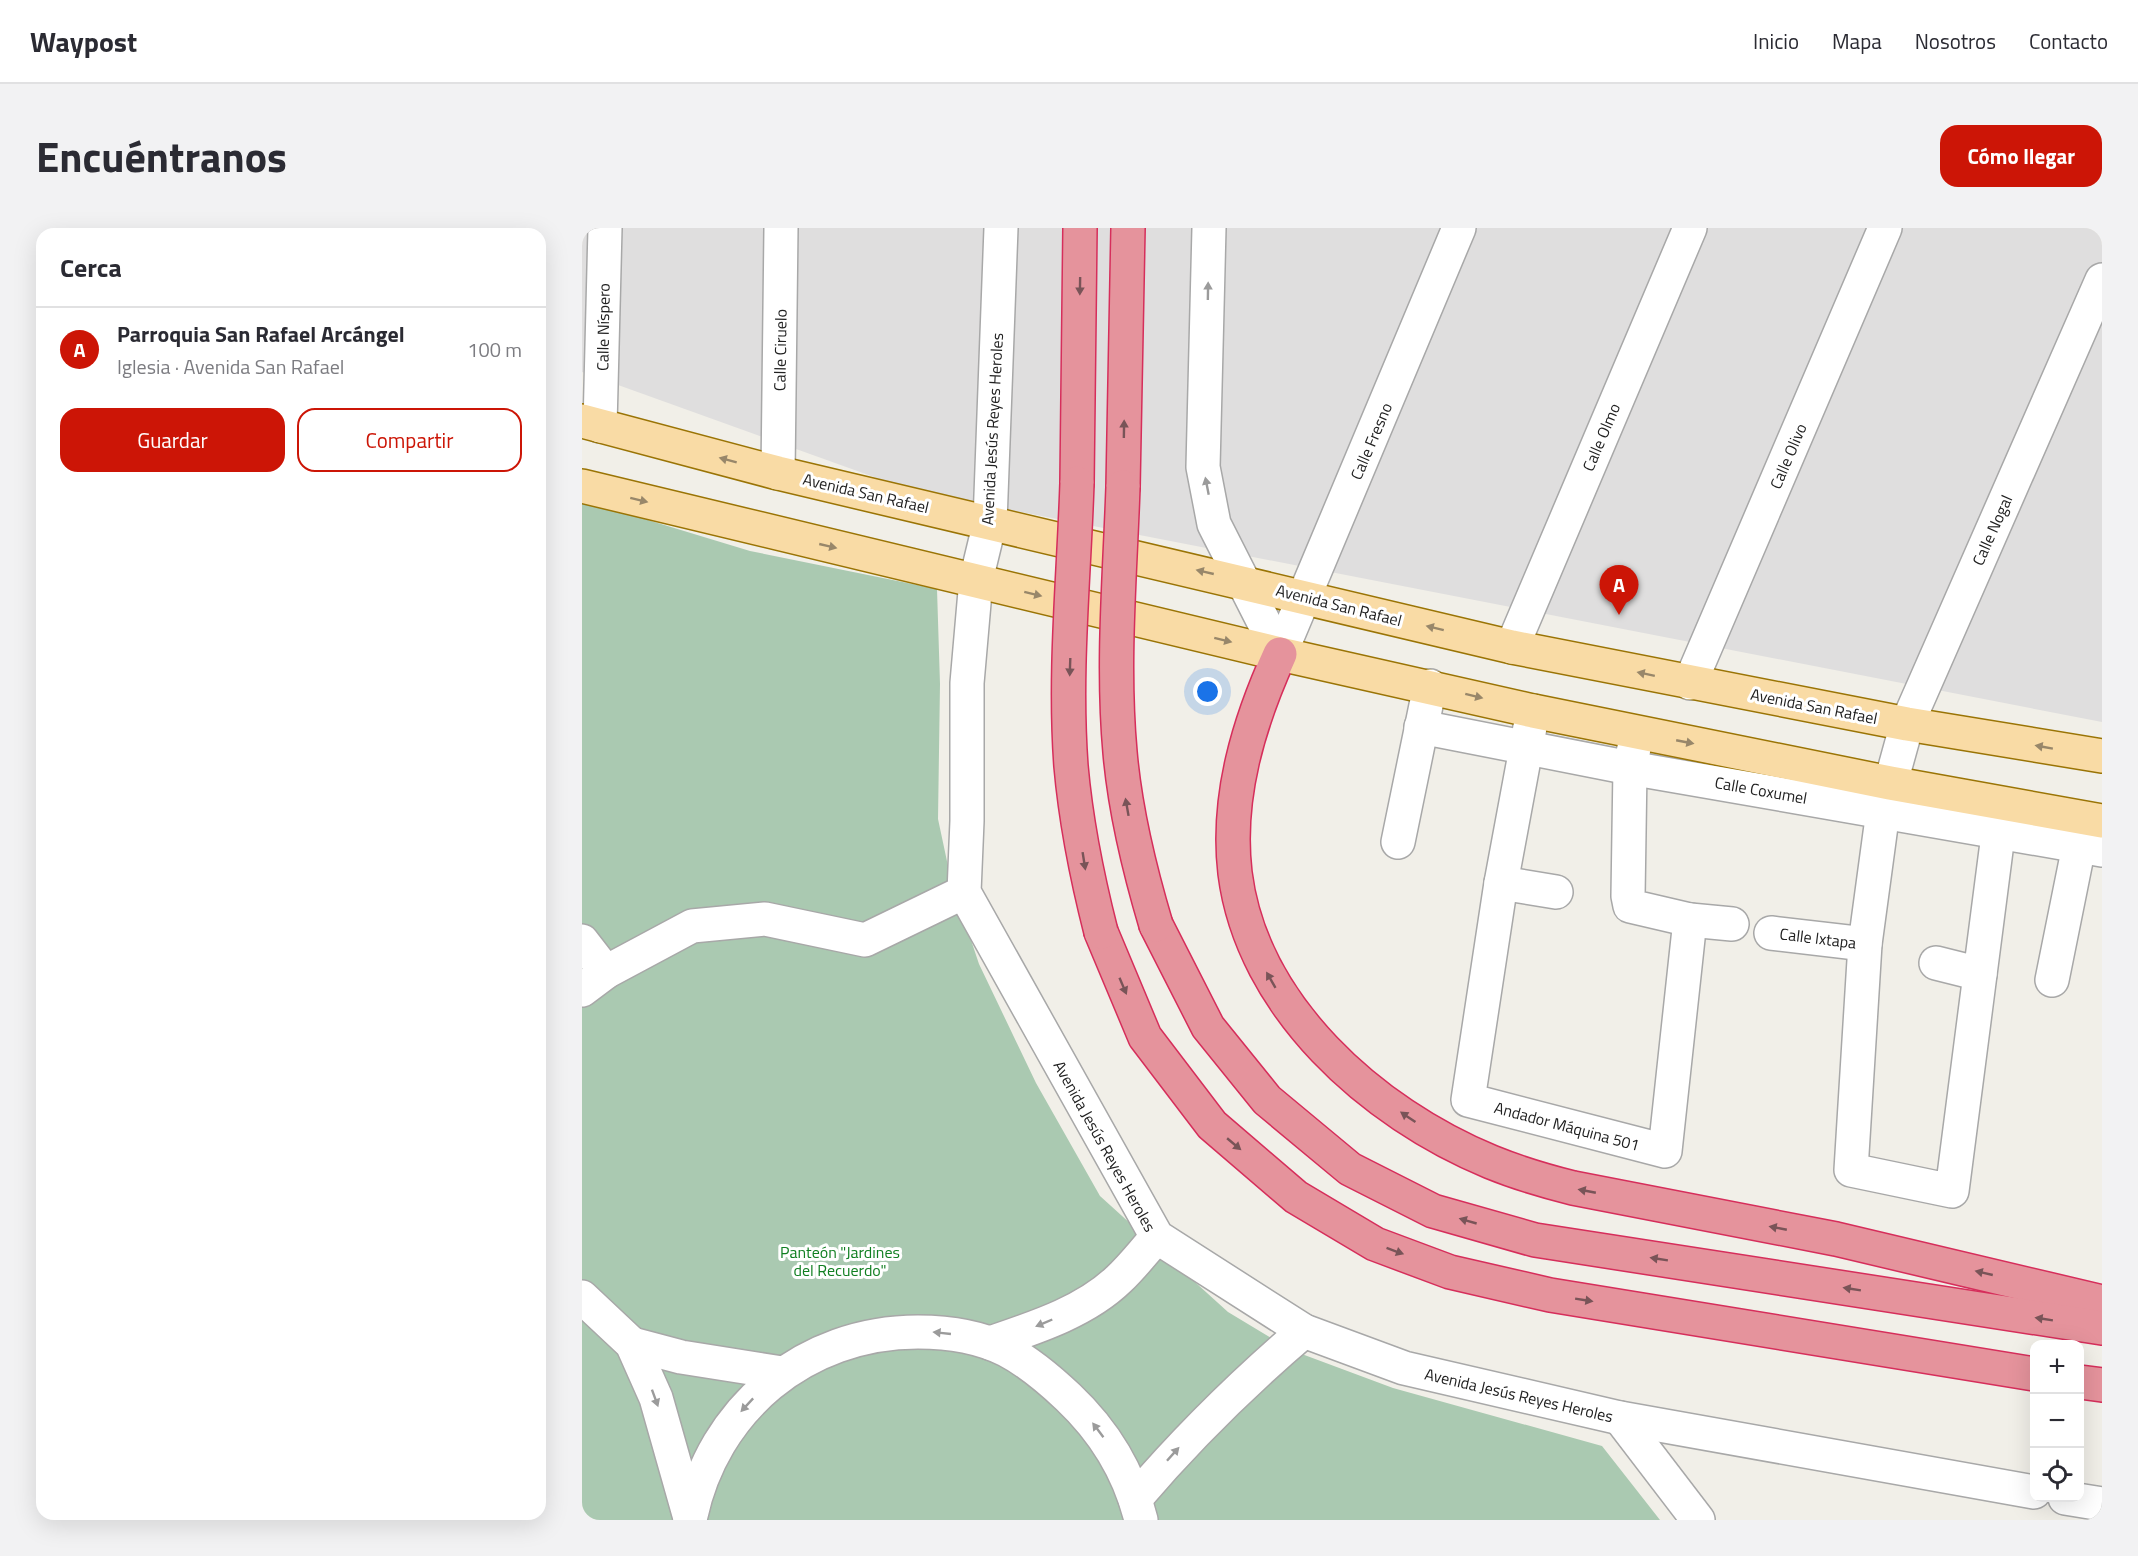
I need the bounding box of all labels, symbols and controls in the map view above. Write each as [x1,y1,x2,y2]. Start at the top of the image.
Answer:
text: Waypost [30,20,137,63]
text: Inicio [1753,25,1799,57]
text: Mapa [1832,25,1882,57]
text: Nosotros [1915,25,1996,57]
text: Contacto [2029,25,2108,57]
text: Encuéntranos [36,124,287,188]
button: Cómo llegar [1940,125,2102,187]
text: Cerca [60,248,122,287]
one-way arrow [1075,277,1084,296]
one-way arrow [1203,282,1212,301]
street label: Calle Níspero [590,283,616,371]
street label: Calle Ciruelo [767,309,793,391]
text: Parroquia San Rafael Arcángel [117,317,405,351]
street label: Avenida Jesús Reyes Heroles [975,332,1009,526]
text: A [73,334,86,365]
text: 100 m [467,334,522,365]
text: Iglesia · Avenida San Rafael [117,351,344,382]
street label: Calle Fresno [1344,399,1398,483]
street label: Calle Olmo [1576,399,1626,475]
button: Guardar [60,408,285,472]
button: Compartir [297,408,522,472]
one-way arrow [1119,419,1129,438]
street label: Calle Olivo [1763,419,1813,493]
one-way arrow [719,454,738,464]
street label: Avenida San Rafael [801,467,931,519]
one-way arrow [1202,476,1211,495]
street label: Calle Nogal [1966,491,2018,569]
one-way arrow [630,496,648,505]
one-way arrow [819,541,838,551]
pin: A [1600,566,1638,615]
one-way arrow [1195,567,1214,576]
street label: Avenida San Rafael [1274,578,1404,632]
one-way arrow [1024,589,1042,599]
one-way arrow [1426,623,1444,633]
one-way arrow [1213,635,1232,645]
one-way arrow [1066,658,1075,677]
one-way arrow [1636,669,1655,678]
your location [1193,677,1222,706]
street label: Avenida San Rafael [1749,682,1879,730]
one-way arrow [1465,692,1484,702]
one-way arrow [1676,738,1695,747]
one-way arrow [2035,742,2054,751]
street label: Calle Coxumel [1713,770,1809,810]
one-way arrow [1122,798,1131,817]
one-way arrow [1080,852,1089,871]
street label: Calle Ixtapa [1778,921,1858,955]
one-way arrow [1266,972,1277,988]
one-way arrow [1119,977,1129,995]
street label: Avenida Jesús Reyes Heroles [1048,1056,1162,1236]
street label: Andador Máquina 501 [1492,1095,1642,1157]
one-way arrow [1400,1112,1416,1123]
one-way arrow [1226,1137,1241,1150]
one-way arrow [1577,1186,1596,1195]
one-way arrow [1459,1216,1477,1225]
one-way arrow [1769,1223,1788,1232]
park label: Panteón "Jardines del Recuerdo" [780,1240,900,1282]
one-way arrow [1386,1247,1404,1257]
one-way arrow [1649,1254,1668,1263]
one-way arrow [1975,1267,1993,1277]
one-way arrow [1842,1284,1861,1293]
one-way arrow [1574,1296,1593,1305]
one-way arrow [2035,1314,2054,1323]
one-way arrow [1035,1319,1053,1329]
one-way arrow [932,1328,951,1338]
map controls [2030,1340,2084,1502]
button: + [2030,1340,2084,1394]
street label: Avenida Jesús Reyes Heroles [1422,1362,1616,1428]
one-way arrow [651,1389,661,1407]
button: − [2030,1394,2084,1448]
one-way arrow [741,1397,754,1412]
one-way arrow [1092,1422,1104,1438]
one-way arrow [1166,1447,1179,1462]
button: locate [2030,1448,2084,1502]

